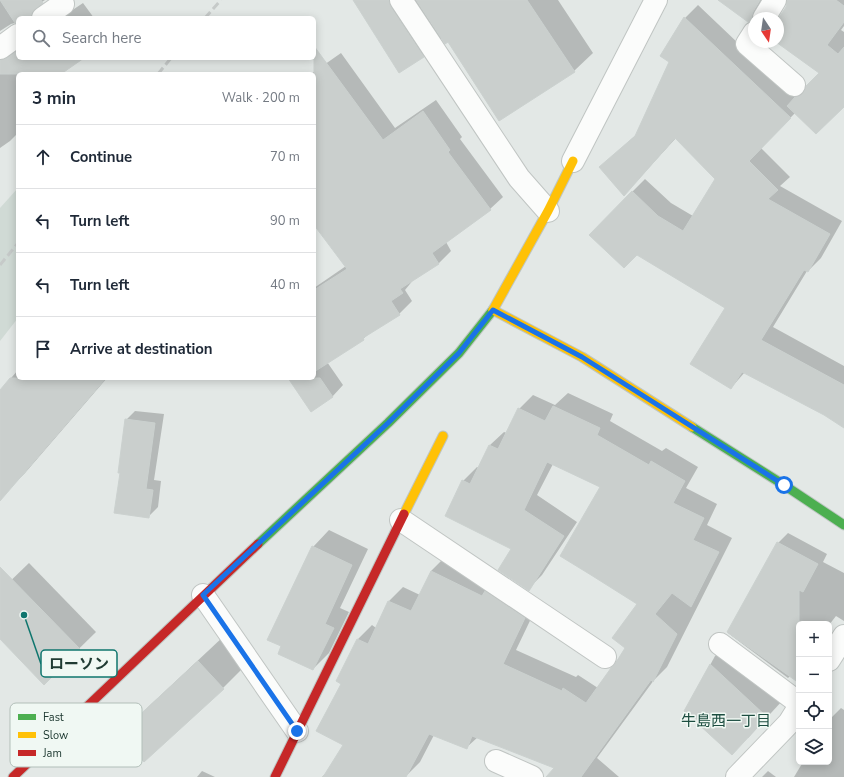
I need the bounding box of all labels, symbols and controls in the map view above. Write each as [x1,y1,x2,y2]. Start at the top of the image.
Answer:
north arrow [748,12,784,48]
search box [16,16,316,60]
icon: search [30,27,52,49]
text: Search here [62,28,142,48]
text: 3 min [32,87,76,110]
text: Walk · 200 m [222,89,300,107]
icon: ahead [32,146,54,168]
text: Continue [70,147,132,167]
text: 70 m [270,148,300,166]
icon: left [32,210,54,232]
text: Turn left [70,211,129,231]
text: 90 m [270,212,300,230]
icon: left [32,274,54,296]
text: Turn left [70,275,129,295]
text: 40 m [270,276,300,294]
icon: arrive [32,338,54,360]
text: Arrive at destination [70,339,213,359]
route start [775,476,793,494]
map controls [796,621,832,765]
button: + [796,621,832,657]
callout: ローソン [41,650,117,677]
text: ローソン [49,654,109,674]
button: − [796,657,832,693]
button: locate [796,693,832,729]
legend [10,703,142,767]
text: Fast [43,710,64,725]
district label: 牛島西一丁目 [681,711,771,731]
route end [288,722,306,740]
text: Slow [43,728,68,743]
button: layers [796,729,832,765]
text: Jam [42,746,62,761]

